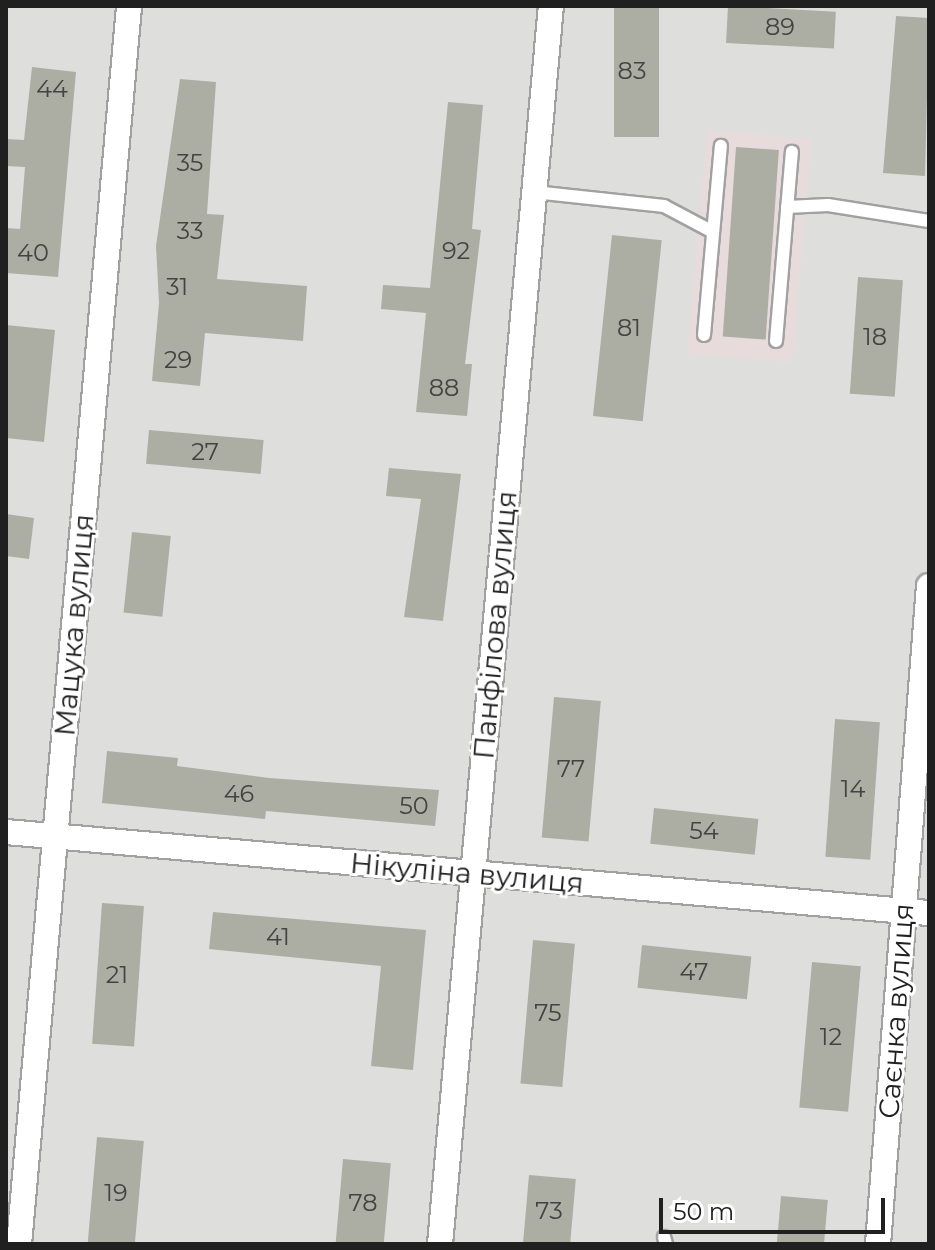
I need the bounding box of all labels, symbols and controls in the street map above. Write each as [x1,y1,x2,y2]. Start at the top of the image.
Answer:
house number: 89 [765,13,795,41]
house number: 83 [618,57,646,85]
house number: 44 [36,75,68,103]
house number: 35 [177,149,203,177]
house number: 33 [177,217,203,245]
house number: 92 [442,237,470,265]
house number: 40 [17,239,49,267]
house number: 31 [166,273,188,301]
house number: 81 [617,314,641,342]
house number: 18 [863,323,887,351]
house number: 29 [164,346,192,374]
house number: 88 [429,374,459,402]
house number: 27 [191,438,219,466]
street label: Панфілова вулиця [467,489,523,761]
street label: Мацука вулиця [48,513,100,737]
house number: 77 [557,755,585,783]
house number: 14 [841,775,865,803]
house number: 46 [224,780,254,808]
house number: 50 [399,792,429,820]
house number: 54 [689,817,719,845]
street label: Нікуліна вулиця [349,846,585,900]
street label: Саєнка вулиця [872,902,920,1120]
house number: 41 [266,923,290,951]
house number: 47 [680,958,708,986]
house number: 21 [106,961,128,989]
house number: 75 [534,999,562,1027]
house number: 12 [820,1023,842,1051]
house number: 19 [104,1179,128,1207]
scale bar [663,1182,889,1232]
house number: 78 [349,1189,377,1217]
house number: 73 [535,1197,563,1225]
text: 50 m [673,1197,734,1226]

